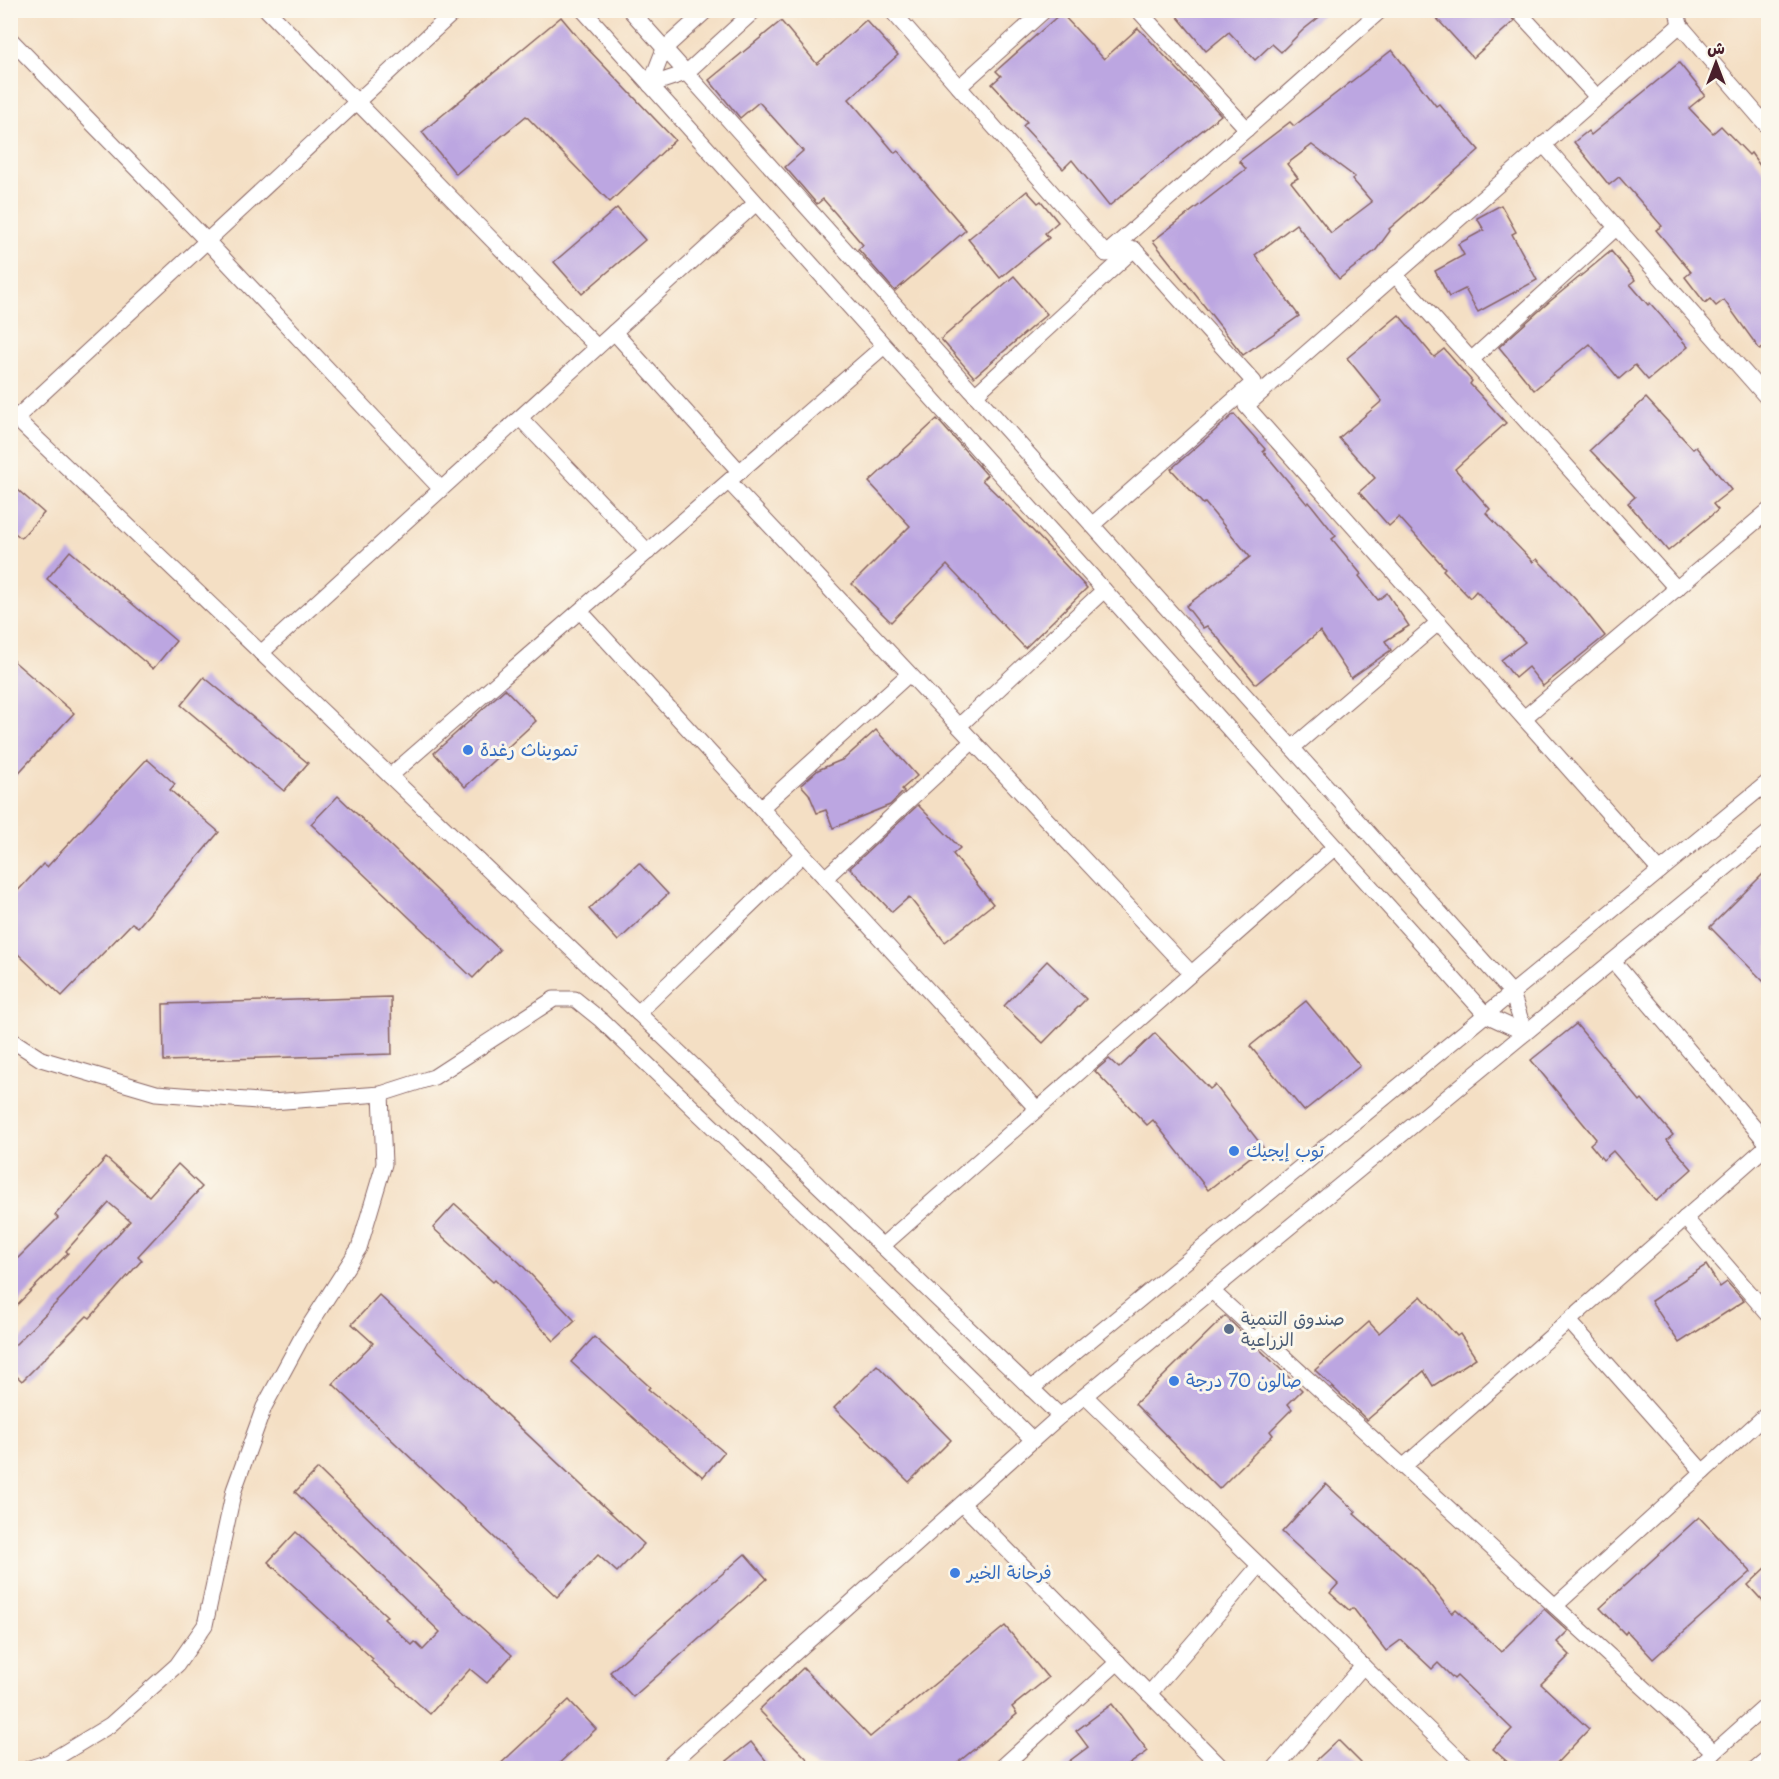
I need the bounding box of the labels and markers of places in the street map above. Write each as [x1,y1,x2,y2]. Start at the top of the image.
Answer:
place label: تمويناث رغدة [480,735,579,762]
marker: تمويناث رغدة [461,743,475,757]
place label: توب إيجيك [1246,1136,1325,1163]
marker: توب إيجيك [1227,1144,1241,1158]
place label: صندوق التنمية الزراعية [1241,1304,1345,1352]
marker: صندوق التنمية الزراعية [1222,1322,1236,1336]
place label: صالون 70 درجة [1186,1366,1302,1393]
marker: صالون 70 درجة [1167,1374,1181,1388]
place label: فرحانة الخير [965,1558,1052,1585]
marker: فرحانة الخير [948,1566,962,1580]

